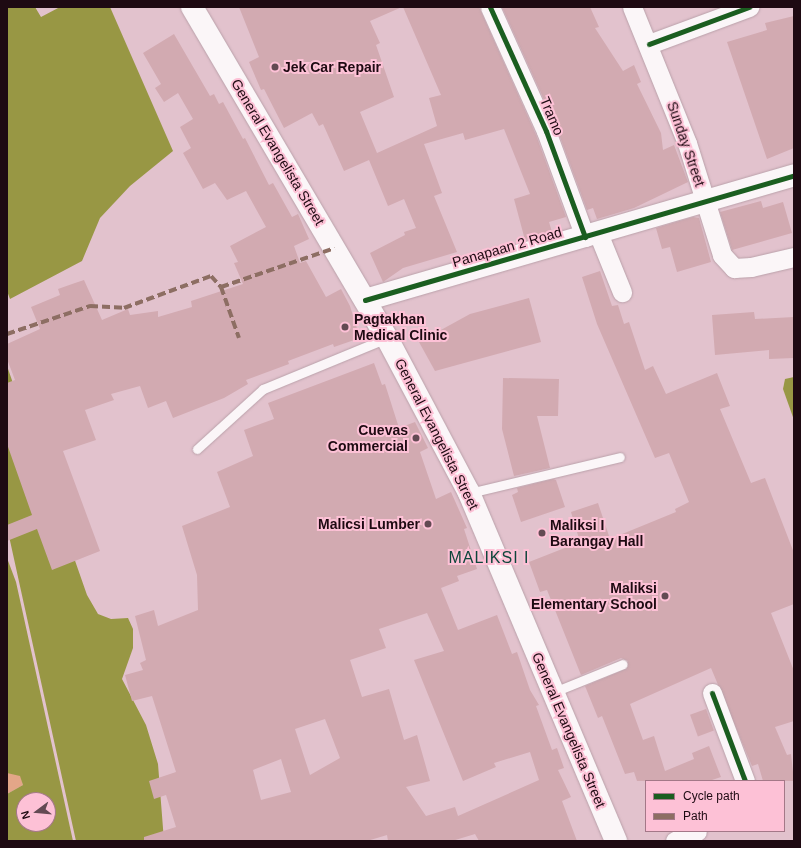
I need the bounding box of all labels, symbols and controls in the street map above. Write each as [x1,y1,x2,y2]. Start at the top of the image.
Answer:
place label: Jek Car Repair [283,59,381,75]
marker: Jek Car Repair [270,62,280,72]
street label: General Evangelista Street [228,76,328,228]
street label: Tramo [536,94,568,138]
street label: Sunday Street [664,99,708,189]
street label: Panapaan 2 Road [450,223,564,271]
place label: Pagtakhan Medical Clinic [354,311,447,344]
marker: Pagtakhan Medical Clinic [339,321,351,333]
street label: General Evangelista Street [392,356,482,512]
place label: Cuevas Commercial [328,422,408,454]
marker: Cuevas Commercial [411,433,421,443]
place label: Malicsi Lumber [318,516,420,532]
place label: Maliksi I Barangay Hall [550,517,643,550]
marker: Malicsi Lumber [423,519,433,529]
marker: Maliksi I Barangay Hall [537,528,547,538]
district label: MALIKSI I [448,548,530,568]
place label: Maliksi Elementary School [531,580,657,612]
marker: Maliksi Elementary School [660,591,670,601]
street label: General Evangelista Street [529,650,609,810]
legend [645,780,785,832]
text: Cycle path [683,789,740,803]
north arrow [16,792,56,832]
text: Path [683,809,708,823]
text: N [19,810,32,821]

